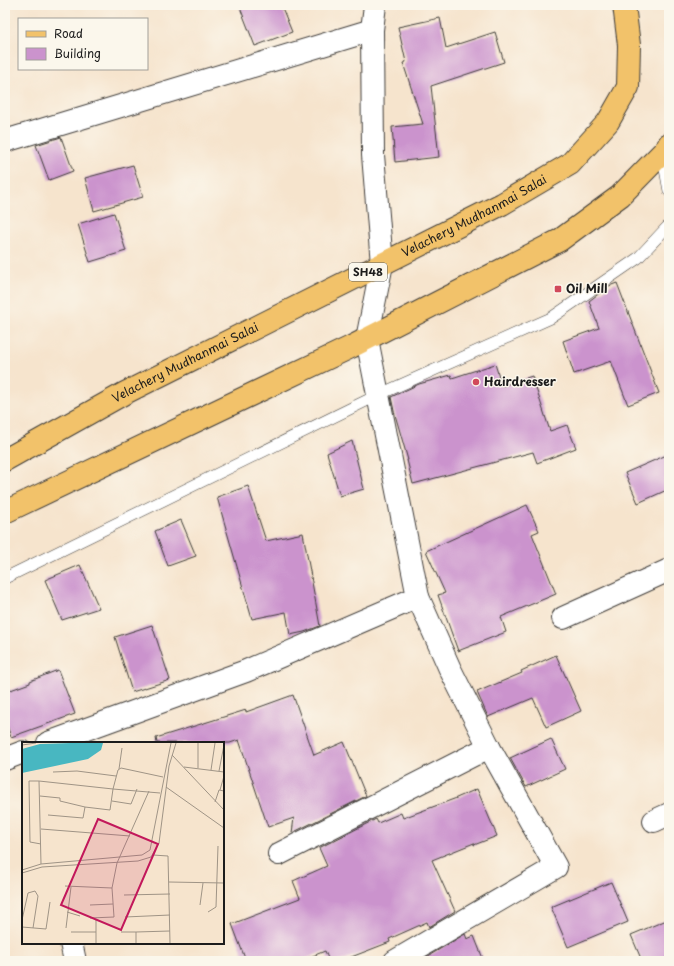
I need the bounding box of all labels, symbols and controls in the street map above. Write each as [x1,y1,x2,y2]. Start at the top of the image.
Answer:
legend [18,18,148,70]
text: Road [54,24,83,42]
text: Building [54,44,101,62]
street label: Velachery Mudhanmai Salai [398,170,550,261]
road number: SH48 [349,263,387,281]
place label: Oil Mill [566,279,607,297]
marker: Oil Mill [553,284,563,294]
street label: Velachery Mudhanmai Salai [109,318,261,406]
place label: Hairdresser [484,372,557,390]
marker: Hairdresser [471,377,481,387]
inset map [22,742,224,944]

